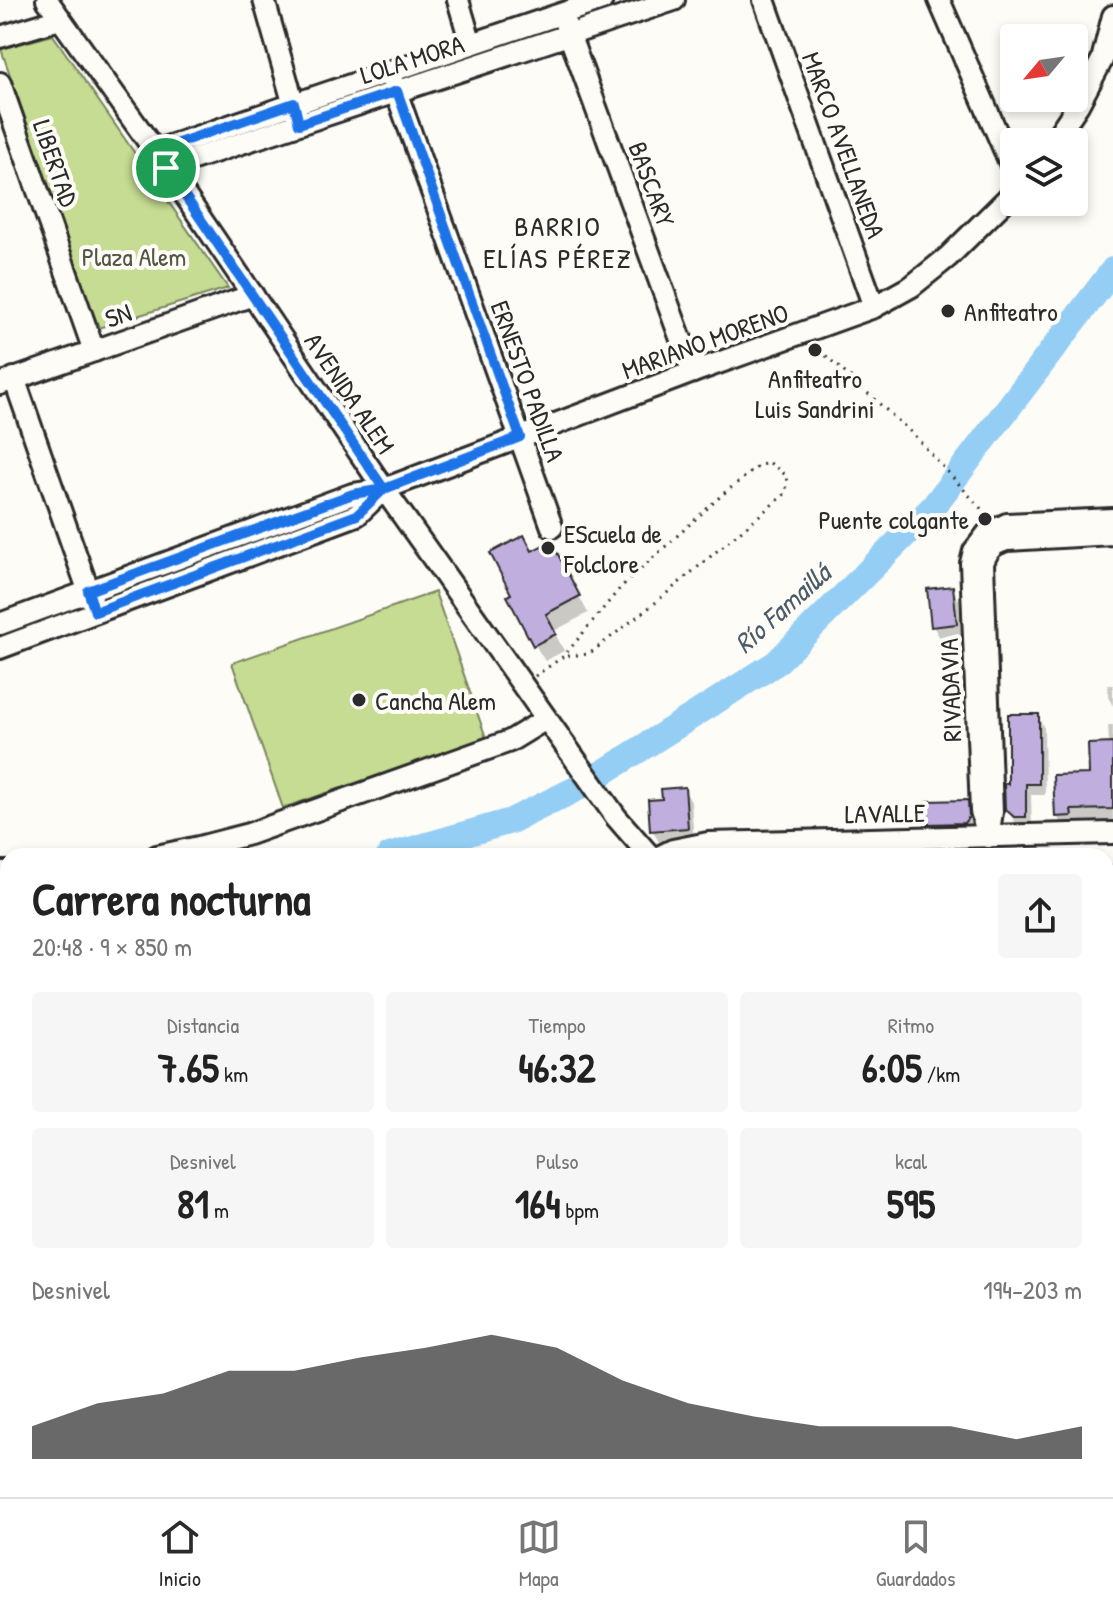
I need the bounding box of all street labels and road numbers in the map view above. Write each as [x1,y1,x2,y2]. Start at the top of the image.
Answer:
street label: LOLA MORA [356,26,469,92]
street label: MARCO AVELLANEDA [794,47,894,243]
street label: LIBERTAD [25,115,87,212]
street label: BASCARY [620,137,684,232]
street label: SN [100,294,136,336]
street label: MARIANO MORENO [617,295,793,387]
street label: ERNESTO PADILLA [483,296,573,467]
street label: AVENIDA ALEM [297,326,403,460]
street label: RIVADAVIA [931,637,969,742]
street label: LAVALLE [844,795,926,831]

